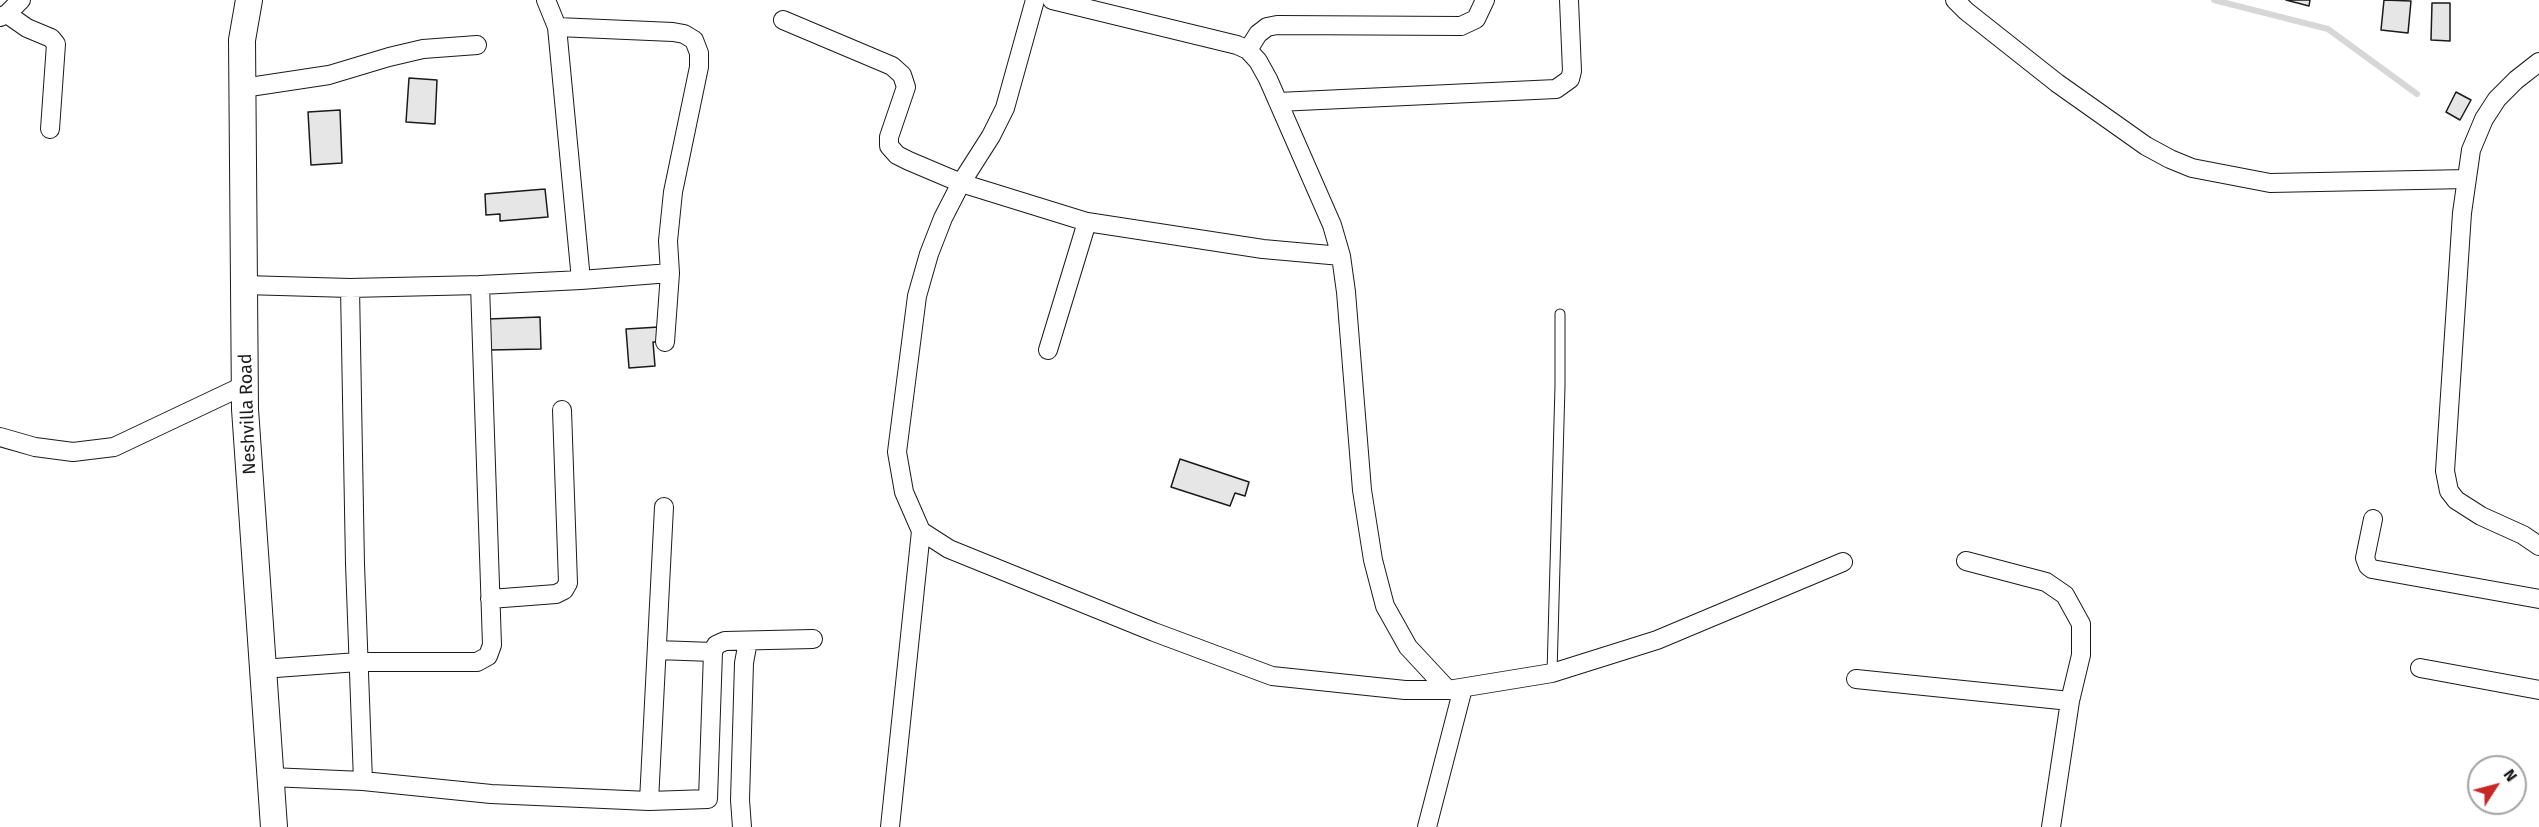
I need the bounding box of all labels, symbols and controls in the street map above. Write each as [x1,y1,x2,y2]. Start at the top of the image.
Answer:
street label: Neshvilla Road [235,353,261,475]
north arrow [2467,755,2527,815]
text: N [2500,765,2521,785]

